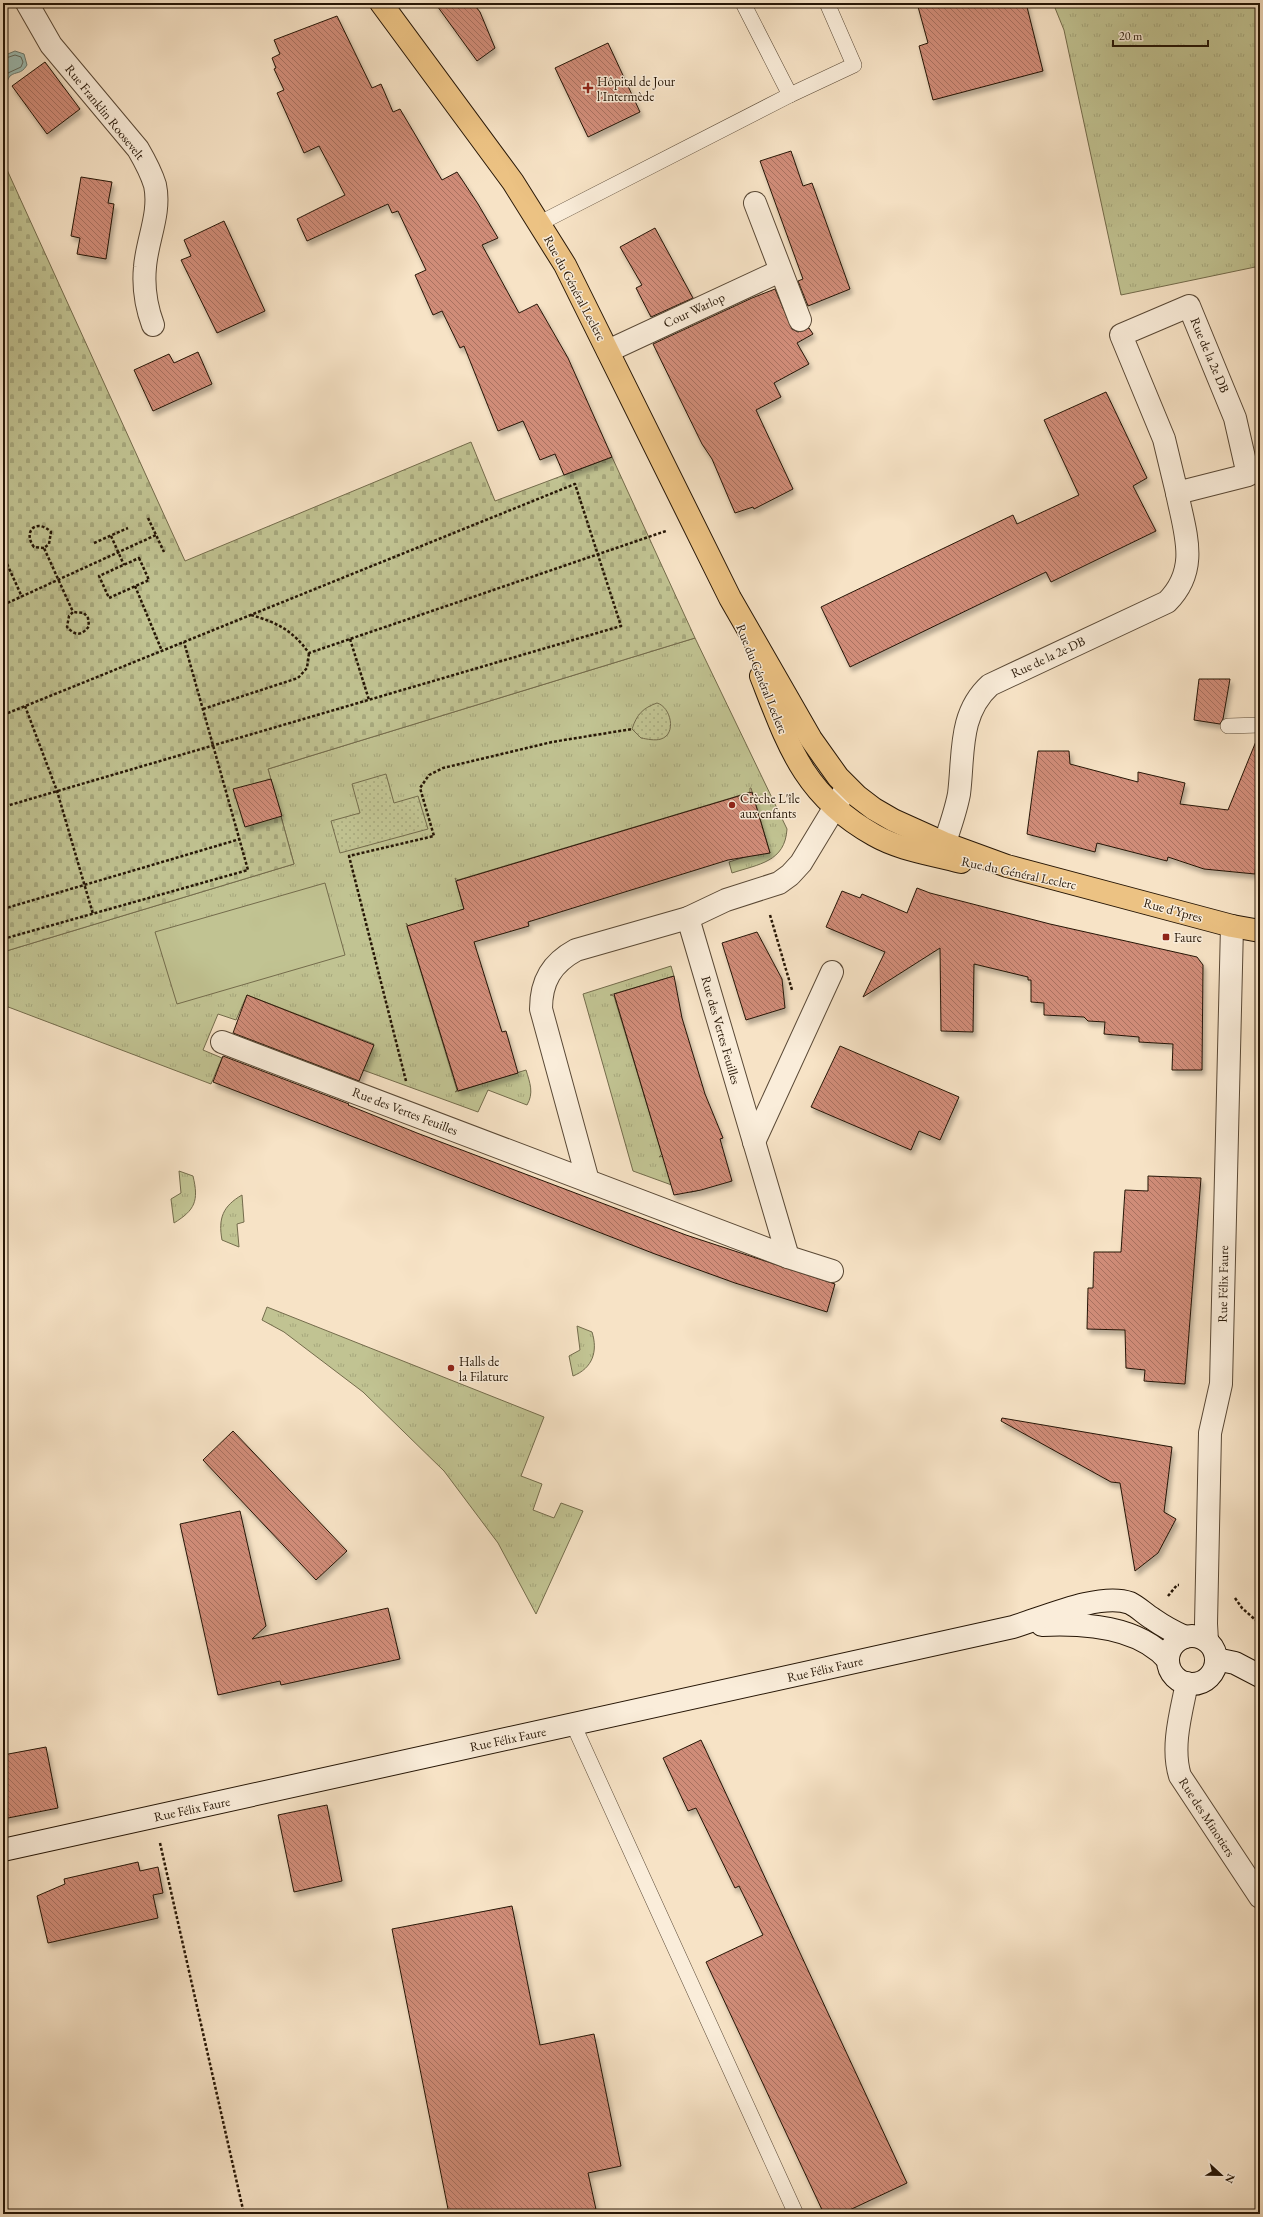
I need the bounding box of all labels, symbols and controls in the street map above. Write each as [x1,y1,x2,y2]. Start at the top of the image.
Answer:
scale bar [1113,22,1208,48]
text: 20 m [1119,28,1143,44]
street label: Rue Franklin Roosevelt [61,61,149,163]
place label: Hôpital de Jour l'Intermède [597,73,676,105]
marker: Hôpital de Jour l'Intermède [582,82,594,94]
street label: Rue du Général Leclerc [540,232,610,344]
street label: Cour Warlop [661,288,728,332]
street label: Rue de la 2e DB [1186,315,1234,396]
street label: Rue du Général Leclerc [732,621,792,737]
street label: Rue de la 2e DB [1008,632,1088,682]
place label: Crèche L'île aux enfants [740,790,800,822]
marker: Crèche L'île aux enfants [727,800,737,810]
street label: Rue du Général Leclerc [960,853,1078,893]
street label: Rue d'Ypres [1142,894,1204,926]
place label: Faure [1174,929,1202,946]
marker: Faure [1161,932,1171,942]
street label: Rue des Vertes Feuilles [697,974,745,1086]
street label: Rue des Vertes Feuilles [350,1083,460,1139]
street label: Rue Félix Faure [1214,1245,1232,1323]
place label: Halls de la Filature [459,1353,508,1385]
marker: Halls de la Filature [446,1363,456,1373]
street label: Rue Félix Faure [785,1652,865,1686]
street label: Rue Félix Faure [468,1723,548,1755]
street label: Rue des Minotiers [1175,1774,1239,1860]
street label: Rue Félix Faure [152,1793,232,1825]
north arrow [1201,2155,1241,2195]
text: N [1222,2172,1238,2186]

